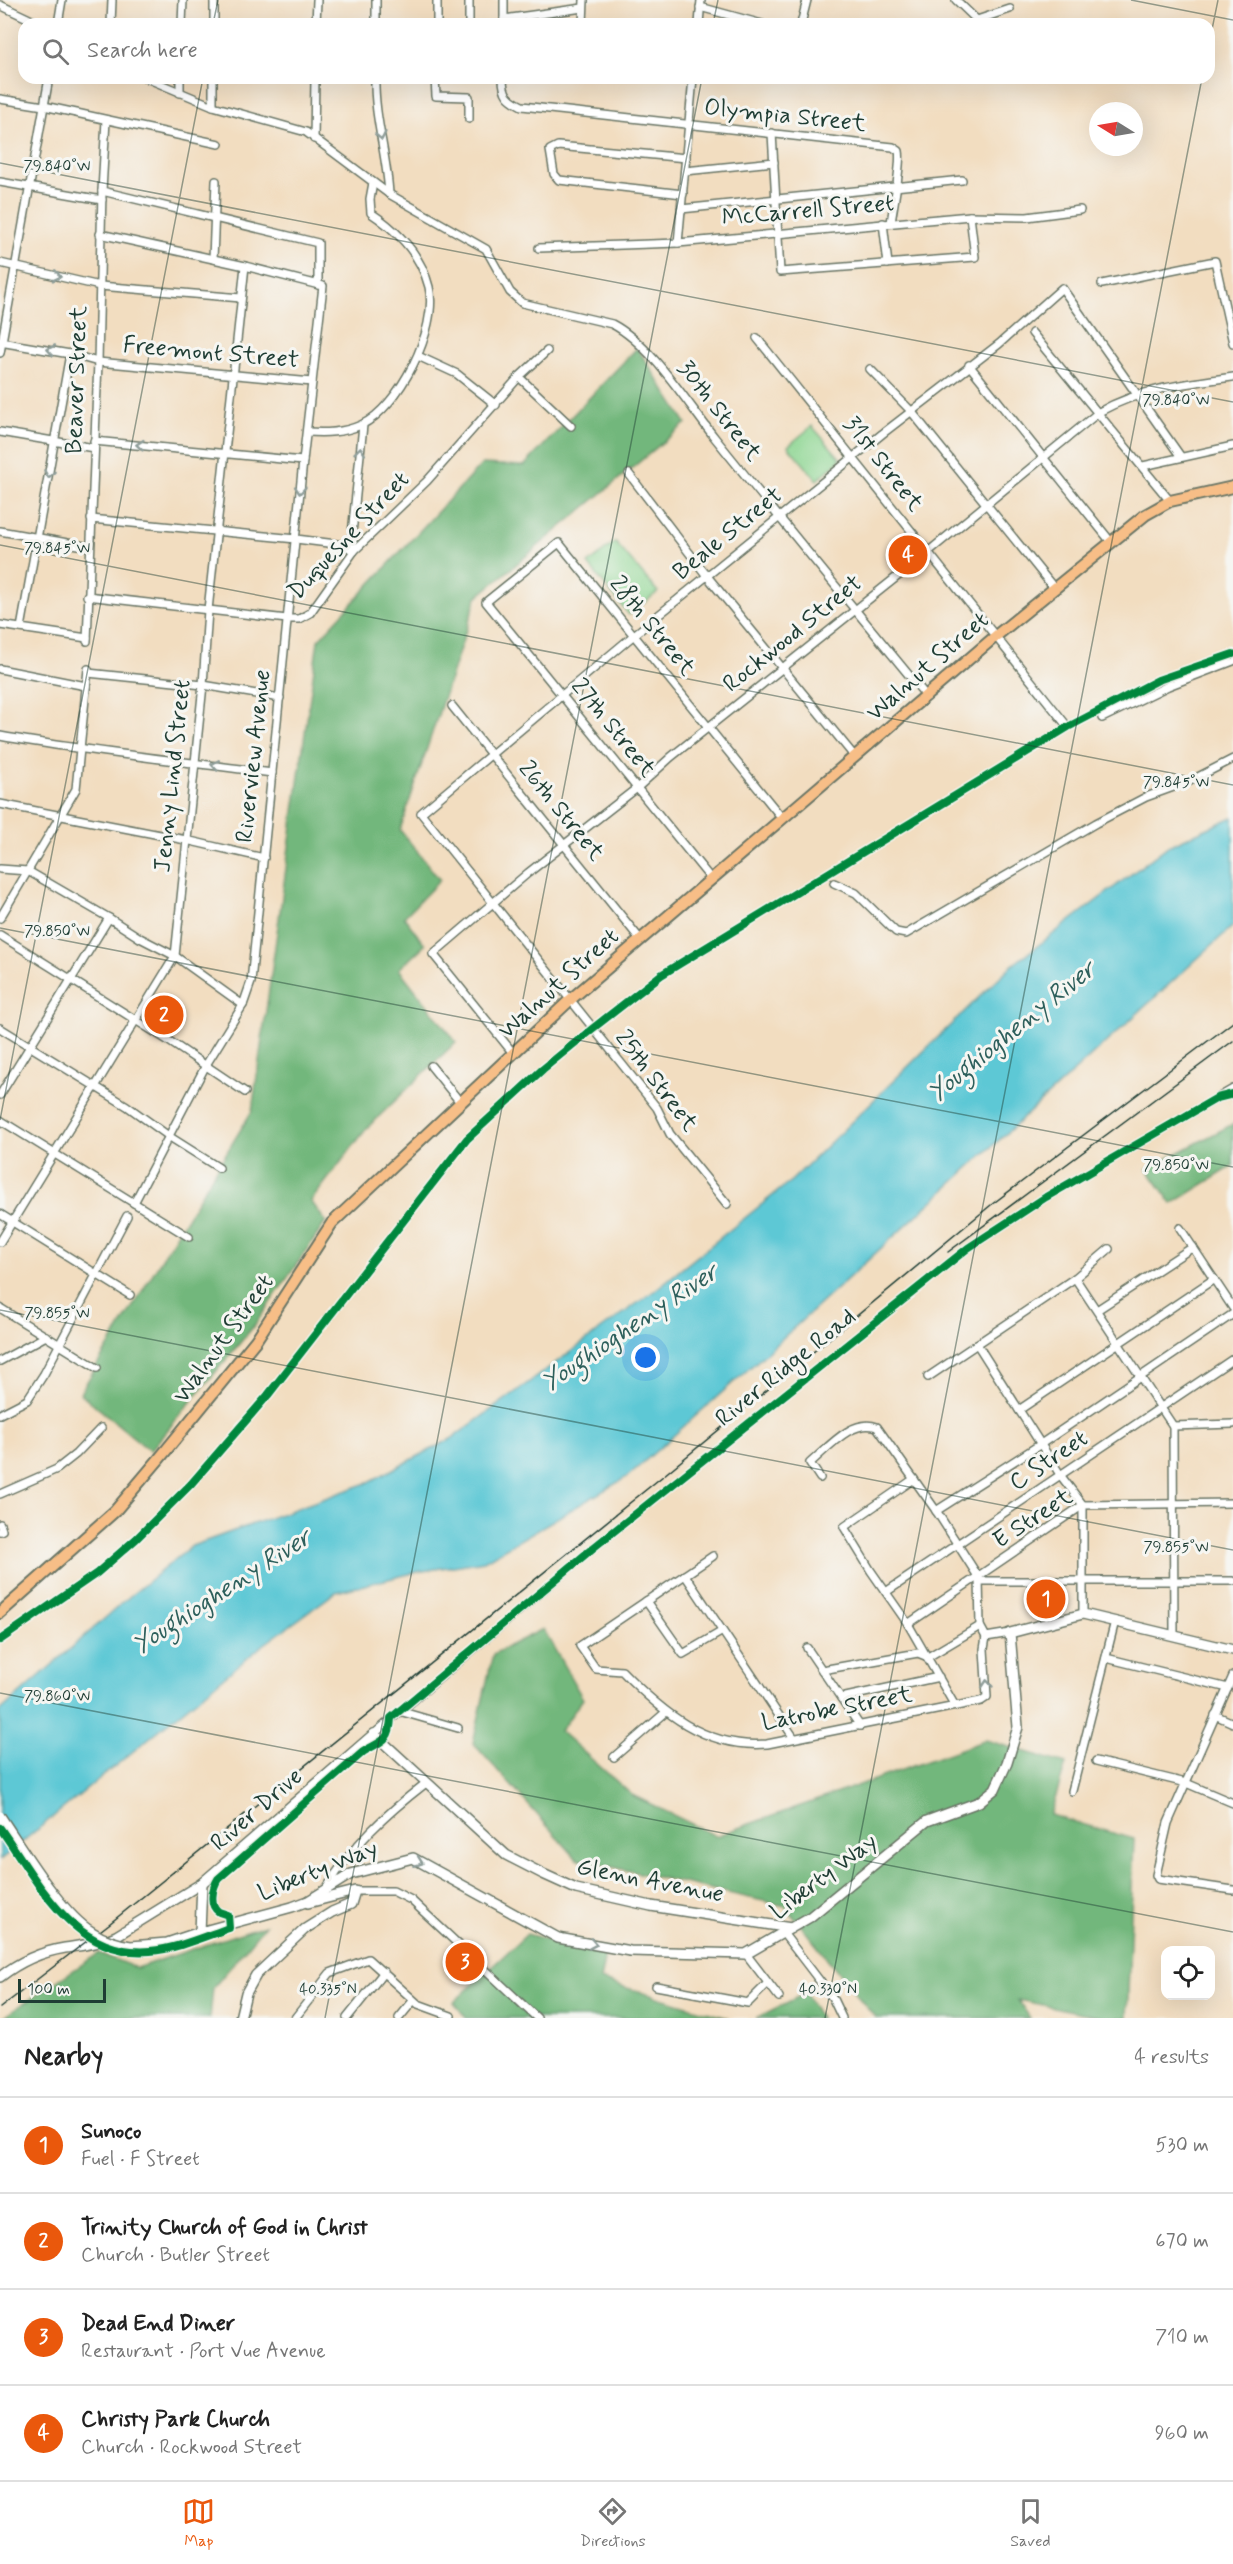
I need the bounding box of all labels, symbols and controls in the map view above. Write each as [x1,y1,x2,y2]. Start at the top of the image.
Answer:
search box [18,18,1215,84]
icon: search [39,35,72,68]
text: Search here [87,37,198,65]
street label: Olympia Street [703,92,867,140]
north arrow [1089,102,1143,156]
one-way arrow [374,131,387,141]
text: 79.840°W [24,157,90,177]
street label: McCarrell Street [721,188,895,234]
one-way arrow [52,268,62,281]
street label: Beaver Street [59,305,95,455]
street label: Freemont Street [122,330,300,376]
one-way arrow [46,345,56,357]
street label: 30th Street [670,354,768,468]
text: 79.840°W [1143,391,1209,411]
street label: 31st Street [836,410,930,518]
one-way arrow [136,439,145,452]
one-way arrow [353,446,365,455]
street label: Duquesne Street [281,465,417,607]
one-way arrow [43,468,56,478]
street label: Beale Street [667,480,789,588]
one-way arrow [294,486,307,495]
pin: 4 [888,532,928,578]
text: 79.845°W [24,539,90,559]
street label: Rockwood Street [717,568,869,700]
street label: 28th Street [602,569,702,683]
street label: Walnut Street [860,605,996,729]
street label: Riverview Avenue [229,668,279,844]
street label: 27th Street [563,672,663,784]
street label: Jenny Lind Street [147,678,199,874]
street label: 26th Street [511,754,611,868]
one-way arrow [210,759,219,771]
text: 79.845°W [1143,773,1209,793]
text: 79.850°W [24,922,90,942]
street label: Walnut Street [492,922,626,1046]
water label: Youghiogheny River [921,952,1107,1113]
pin: 2 [144,992,184,1038]
street label: 25th Street [608,1024,704,1138]
text: 79.850°W [1143,1156,1209,1176]
water label: Youghiogheny River [535,1254,729,1402]
street label: Walnut Street [167,1268,281,1410]
street label: River Ridge Road [709,1302,864,1436]
text: 79.855°W [24,1304,90,1324]
your location [631,1343,660,1372]
street label: C Street [1004,1423,1094,1498]
street label: E Street [987,1482,1079,1556]
water label: Youghiogheny River [126,1520,322,1665]
text: 79.855°W [1143,1538,1209,1558]
pin: 1 [1026,1576,1066,1622]
street label: Latrobe Street [759,1679,915,1739]
one-way arrow [980,1679,993,1688]
text: 79.860°W [24,1687,90,1707]
street label: River Drive [204,1761,310,1859]
street label: Liberty Way [764,1827,884,1927]
street label: Liberty Way [254,1833,382,1909]
street label: Glenn Avenue [574,1852,726,1910]
one-way arrow [413,1854,423,1867]
one-way arrow [588,1938,598,1950]
pin: 3 [446,1940,484,1984]
map controls [1161,1946,1215,2000]
button: locate [1161,1946,1215,2000]
scale bar [18,1976,106,2004]
text: 100 m [27,1979,70,2000]
text: 40.335°N [299,1980,357,2000]
text: 40.330°N [799,1980,857,2000]
text: Nearby [24,2040,103,2074]
text: 4 results [1134,2044,1209,2071]
text: Sunoco [81,2118,141,2146]
text: 1 [39,2132,48,2159]
text: 530 m [1155,2132,1209,2159]
text: Fuel · F Street [81,2146,200,2173]
text: Trinity Church of God in Christ [81,2214,368,2242]
text: 2 [39,2228,48,2255]
text: 670 m [1155,2228,1209,2255]
text: Church · Butler Street [81,2242,270,2269]
text: Dead End Diner [81,2310,235,2338]
text: 3 [39,2324,48,2351]
text: 710 m [1155,2324,1209,2351]
text: Restaurant · Port Vue Avenue [81,2338,326,2365]
text: Christy Park Church [81,2406,270,2434]
text: 4 [38,2420,49,2447]
text: 960 m [1155,2420,1209,2447]
text: Church · Rockwood Street [81,2434,302,2461]
tab: Map [182,2495,215,2552]
tab: Directions [580,2495,646,2552]
tab: Saved [1010,2495,1051,2552]

